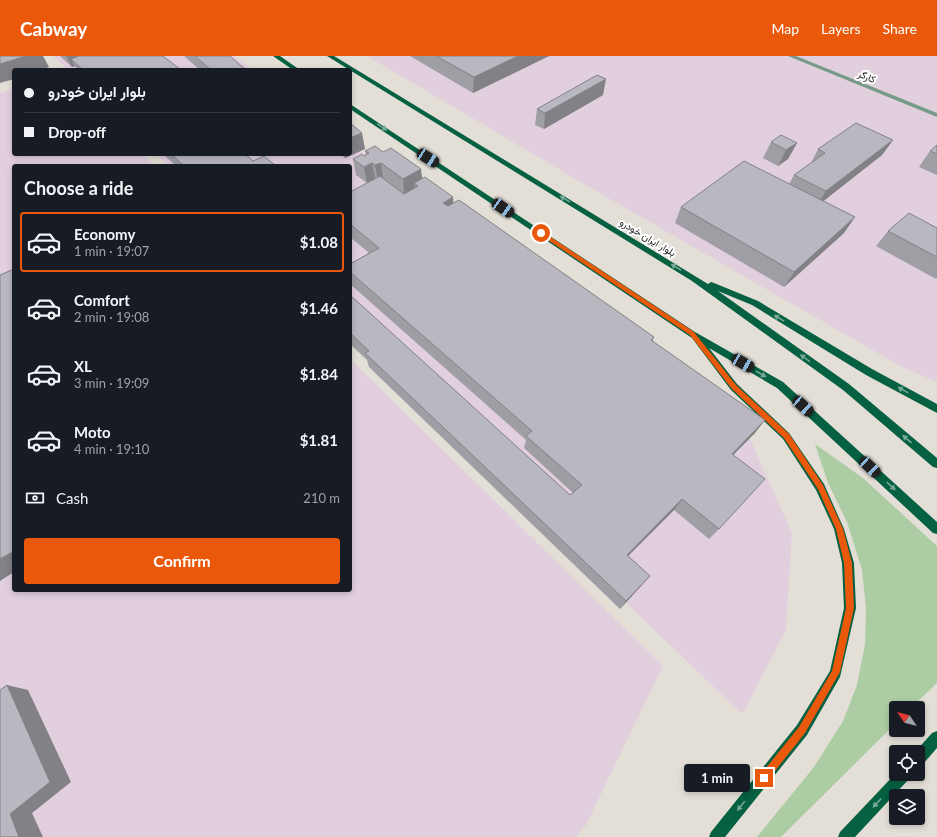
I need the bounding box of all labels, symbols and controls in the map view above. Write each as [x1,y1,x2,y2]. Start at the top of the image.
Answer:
text: Cabway [20,17,87,40]
text: Map [771,20,799,37]
text: Layers [821,20,861,37]
text: Share [883,20,917,37]
street label: کارگر [855,67,878,86]
text: بلوار ایران خودرو [48,82,146,100]
text: Drop-off [48,123,106,141]
one-way arrow [377,123,388,131]
car [415,146,441,170]
text: Choose a ride [24,177,133,199]
car [490,196,516,220]
one-way arrow [559,196,571,203]
street label: بلوار ایران خودرو [617,216,678,259]
icon: car [26,224,62,260]
route start [532,224,550,242]
text: Economy [74,225,135,243]
text: $1.08 [300,233,338,251]
text: 1 min · 19:07 [74,243,149,259]
one-way arrow [670,264,682,271]
icon: car [26,290,62,326]
text: Comfort [74,291,130,309]
text: $1.46 [300,299,338,317]
text: 2 min · 19:08 [74,309,149,325]
one-way arrow [773,314,785,321]
car [730,352,756,374]
one-way arrow [800,354,811,362]
icon: car [26,356,62,392]
text: XL [74,357,92,375]
text: $1.84 [300,365,338,383]
one-way arrow [755,371,767,378]
text: 3 min · 19:09 [74,375,149,391]
one-way arrow [897,387,909,394]
car [790,394,816,418]
icon: car [26,422,62,458]
text: Moto [74,423,111,441]
text: $1.81 [300,431,338,449]
one-way arrow [902,434,913,443]
text: 4 min · 19:10 [74,441,149,457]
car [857,454,883,480]
one-way arrow [886,482,896,491]
icon: cash [24,487,46,509]
text: Cash [56,489,88,507]
text: 210 m [303,490,340,506]
button: Confirm [24,538,340,584]
north arrow [889,701,925,737]
map controls [889,701,925,825]
button: locate [889,745,925,781]
callout: 1 min [684,764,750,792]
route end [755,769,773,787]
text: 1 min [701,770,733,786]
button: layers [889,789,925,825]
one-way arrow [873,798,882,807]
one-way arrow [737,800,745,811]

